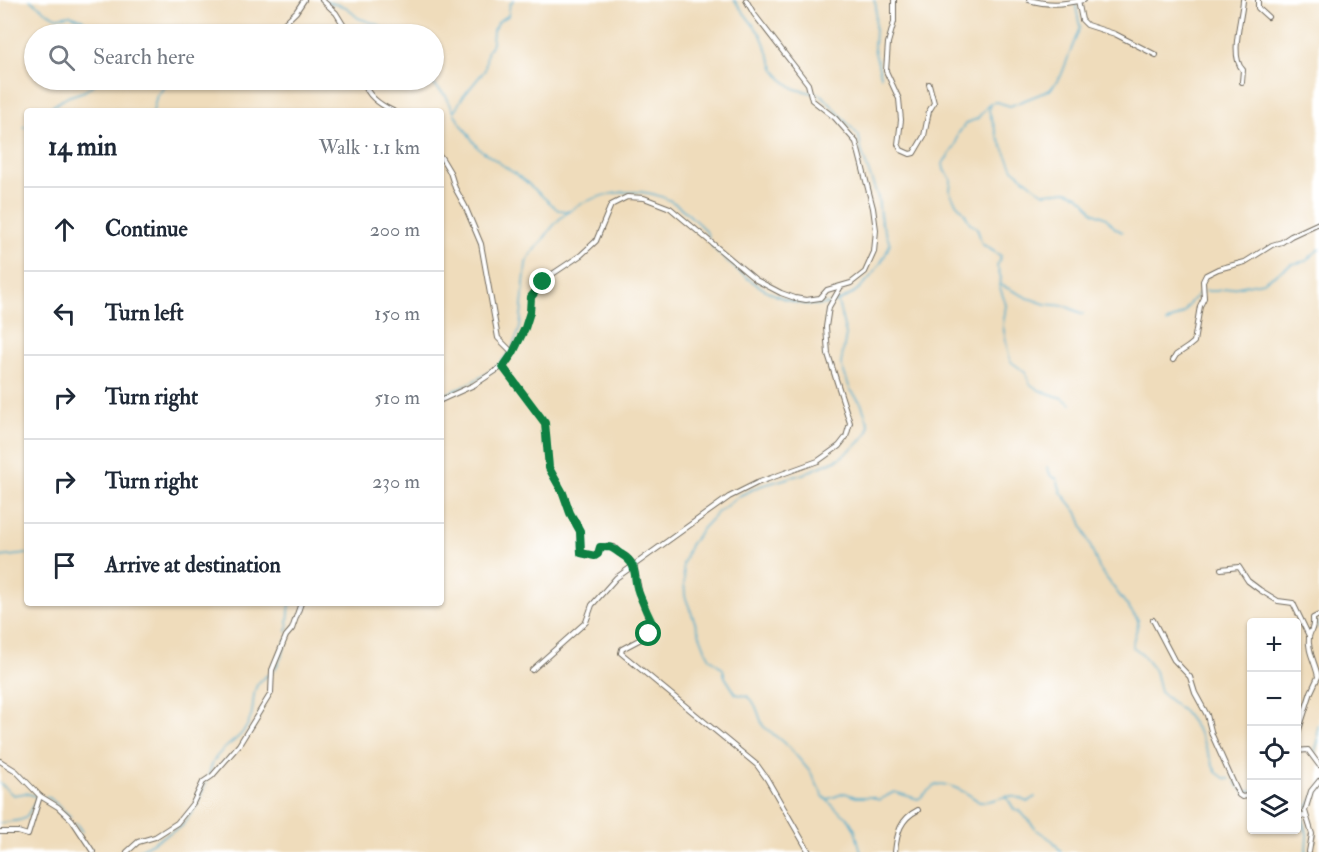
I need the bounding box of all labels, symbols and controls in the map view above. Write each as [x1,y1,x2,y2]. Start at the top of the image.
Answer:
search box [24,24,444,90]
icon: search [45,41,78,74]
text: Search here [93,43,195,71]
text: 14 min [48,131,117,163]
text: Walk · 1.1 km [319,135,420,160]
icon: ahead [48,213,81,246]
text: Continue [105,215,188,243]
text: 200 m [370,217,420,242]
route end [529,268,555,294]
icon: left [48,297,81,330]
text: Turn left [105,299,184,327]
text: 150 m [374,301,420,326]
icon: right [48,381,81,414]
text: Turn right [105,383,198,411]
text: 510 m [374,385,420,410]
icon: right [48,465,81,498]
text: Turn right [105,467,198,495]
text: 230 m [372,469,420,494]
icon: arrive [48,549,81,582]
text: Arrive at destination [105,551,281,579]
map controls [1247,618,1301,834]
button: + [1247,618,1301,672]
route start [635,620,661,646]
button: − [1247,672,1301,726]
button: locate [1247,726,1301,780]
button: layers [1247,780,1301,834]

